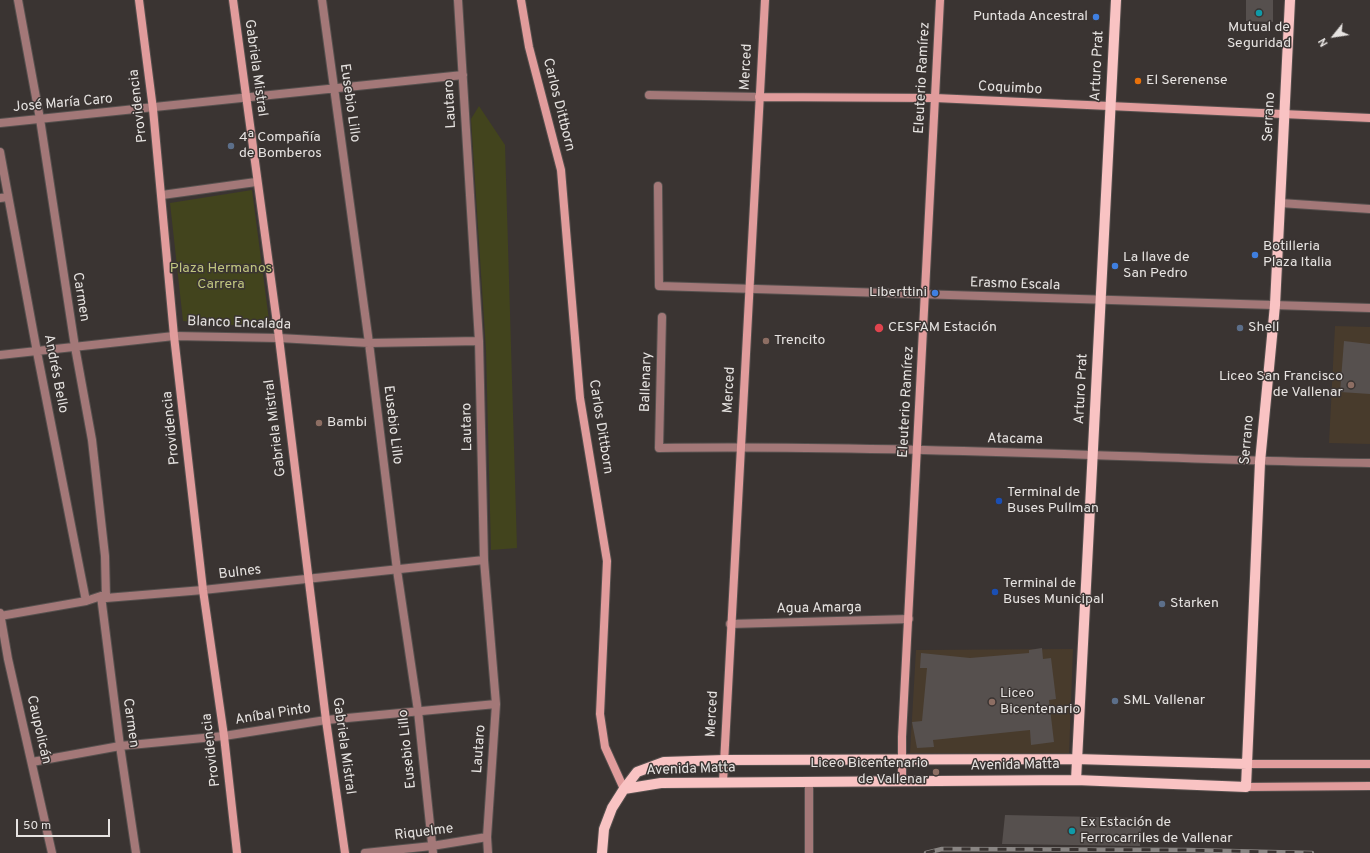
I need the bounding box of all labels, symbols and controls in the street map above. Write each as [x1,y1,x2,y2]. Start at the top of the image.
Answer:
marker: Mutual de Seguridad [1254,8,1264,18]
place label: Puntada Ancestral [973,9,1088,25]
marker: Puntada Ancestral [1091,12,1101,22]
north arrow [1314,16,1354,56]
street label: Gabriela Mistral [240,18,270,118]
place label: Mutual de Seguridad [1227,20,1291,52]
street label: Eleuterio Ramírez [912,22,934,134]
street label: Arturo Prat [1088,30,1108,102]
text: N [1316,35,1332,49]
street label: Merced [737,43,757,91]
street label: Carlos Dittborn [538,57,578,153]
street label: Eusebio Lillo [335,63,363,143]
street label: Providencia [126,68,152,144]
place label: El Serenense [1146,73,1228,89]
marker: El Serenense [1133,76,1143,86]
street label: Lautaro [441,79,461,129]
street label: Coquimbo [977,79,1043,99]
street label: José María Caro [12,91,114,117]
street label: Serrano [1260,92,1280,142]
place label: 4ª Compañía de Bomberos [239,130,322,162]
marker: 4ª Compañía de Bomberos [226,141,236,151]
place label: Botilleria Plaza Italia [1263,239,1332,272]
place label: La llave de San Pedro [1123,250,1189,282]
marker: Botilleria Plaza Italia [1250,250,1260,260]
park label: Plaza Hermanos Carrera [170,261,272,294]
marker: La llave de San Pedro [1110,261,1120,271]
street label: Carmen [68,271,92,323]
street label: Erasmo Escala [970,275,1060,295]
place label: Liberttini [869,285,927,301]
marker: Liberttini [930,288,940,298]
street label: Blanco Encalada [187,314,291,334]
place label: CESFAM Estación [888,320,997,336]
place label: Shell [1248,320,1279,336]
marker: CESFAM Estación [873,322,885,334]
marker: Shell [1235,323,1245,333]
street label: Andrés Bello [39,333,71,415]
place label: Trencito [774,333,825,349]
marker: Trencito [761,336,771,346]
street label: Eleuterio Ramírez [896,346,918,458]
street label: Ballenary [638,352,656,412]
street label: Arturo Prat [1072,353,1092,425]
street label: Merced [720,366,740,414]
place label: Liceo San Francisco de Vallenar [1219,369,1343,402]
street label: Gabriela Mistral [262,378,290,478]
street label: Carlos Dittborn [584,379,616,475]
marker: Liceo San Francisco de Vallenar [1346,380,1356,390]
street label: Eusebio Lillo [379,385,405,465]
street label: Providencia [160,390,184,466]
street label: Lautaro [459,403,477,451]
street label: Serrano [1237,414,1259,466]
place label: Bambi [327,415,367,431]
marker: Bambi [314,418,324,428]
street label: Atacama [987,431,1043,449]
place label: Terminal de Buses Pullman [1007,485,1099,518]
marker: Terminal de Buses Pullman [994,496,1004,506]
street label: Bulnes [218,562,262,584]
place label: Terminal de Buses Municipal [1003,576,1104,608]
marker: Terminal de Buses Municipal [990,587,1000,597]
place label: Starken [1170,596,1219,612]
marker: Starken [1157,599,1167,609]
street label: Agua Amarga [776,600,862,618]
place label: Liceo Bicentenario [1000,686,1080,718]
street label: Merced [703,690,723,738]
place label: SML Vallenar [1123,693,1205,709]
street label: Caupolicán [22,694,54,766]
street label: Gabriela Mistral [328,696,358,796]
marker: SML Vallenar [1110,696,1120,706]
street label: Carmen [118,697,142,749]
marker: Liceo Bicentenario [987,697,997,707]
street label: Aníbal Pinto [234,701,312,729]
street label: Eusebio Lillo [396,709,420,789]
street label: Providencia [199,712,225,788]
street label: Lautaro [470,724,490,774]
place label: Liceo Bicentenario de Vallenar [810,756,928,788]
street label: Avenida Matta [970,757,1060,775]
street label: Avenida Matta [646,760,736,780]
marker: Liceo Bicentenario de Vallenar [931,767,941,777]
scale bar [18,811,112,837]
place label: Ex Estación de Ferrocarriles de Vallenar [1080,815,1233,848]
text: 50 m [23,818,51,834]
street label: Riquelme [394,821,454,845]
marker: Ex Estación de Ferrocarriles de Vallenar [1067,826,1077,836]

